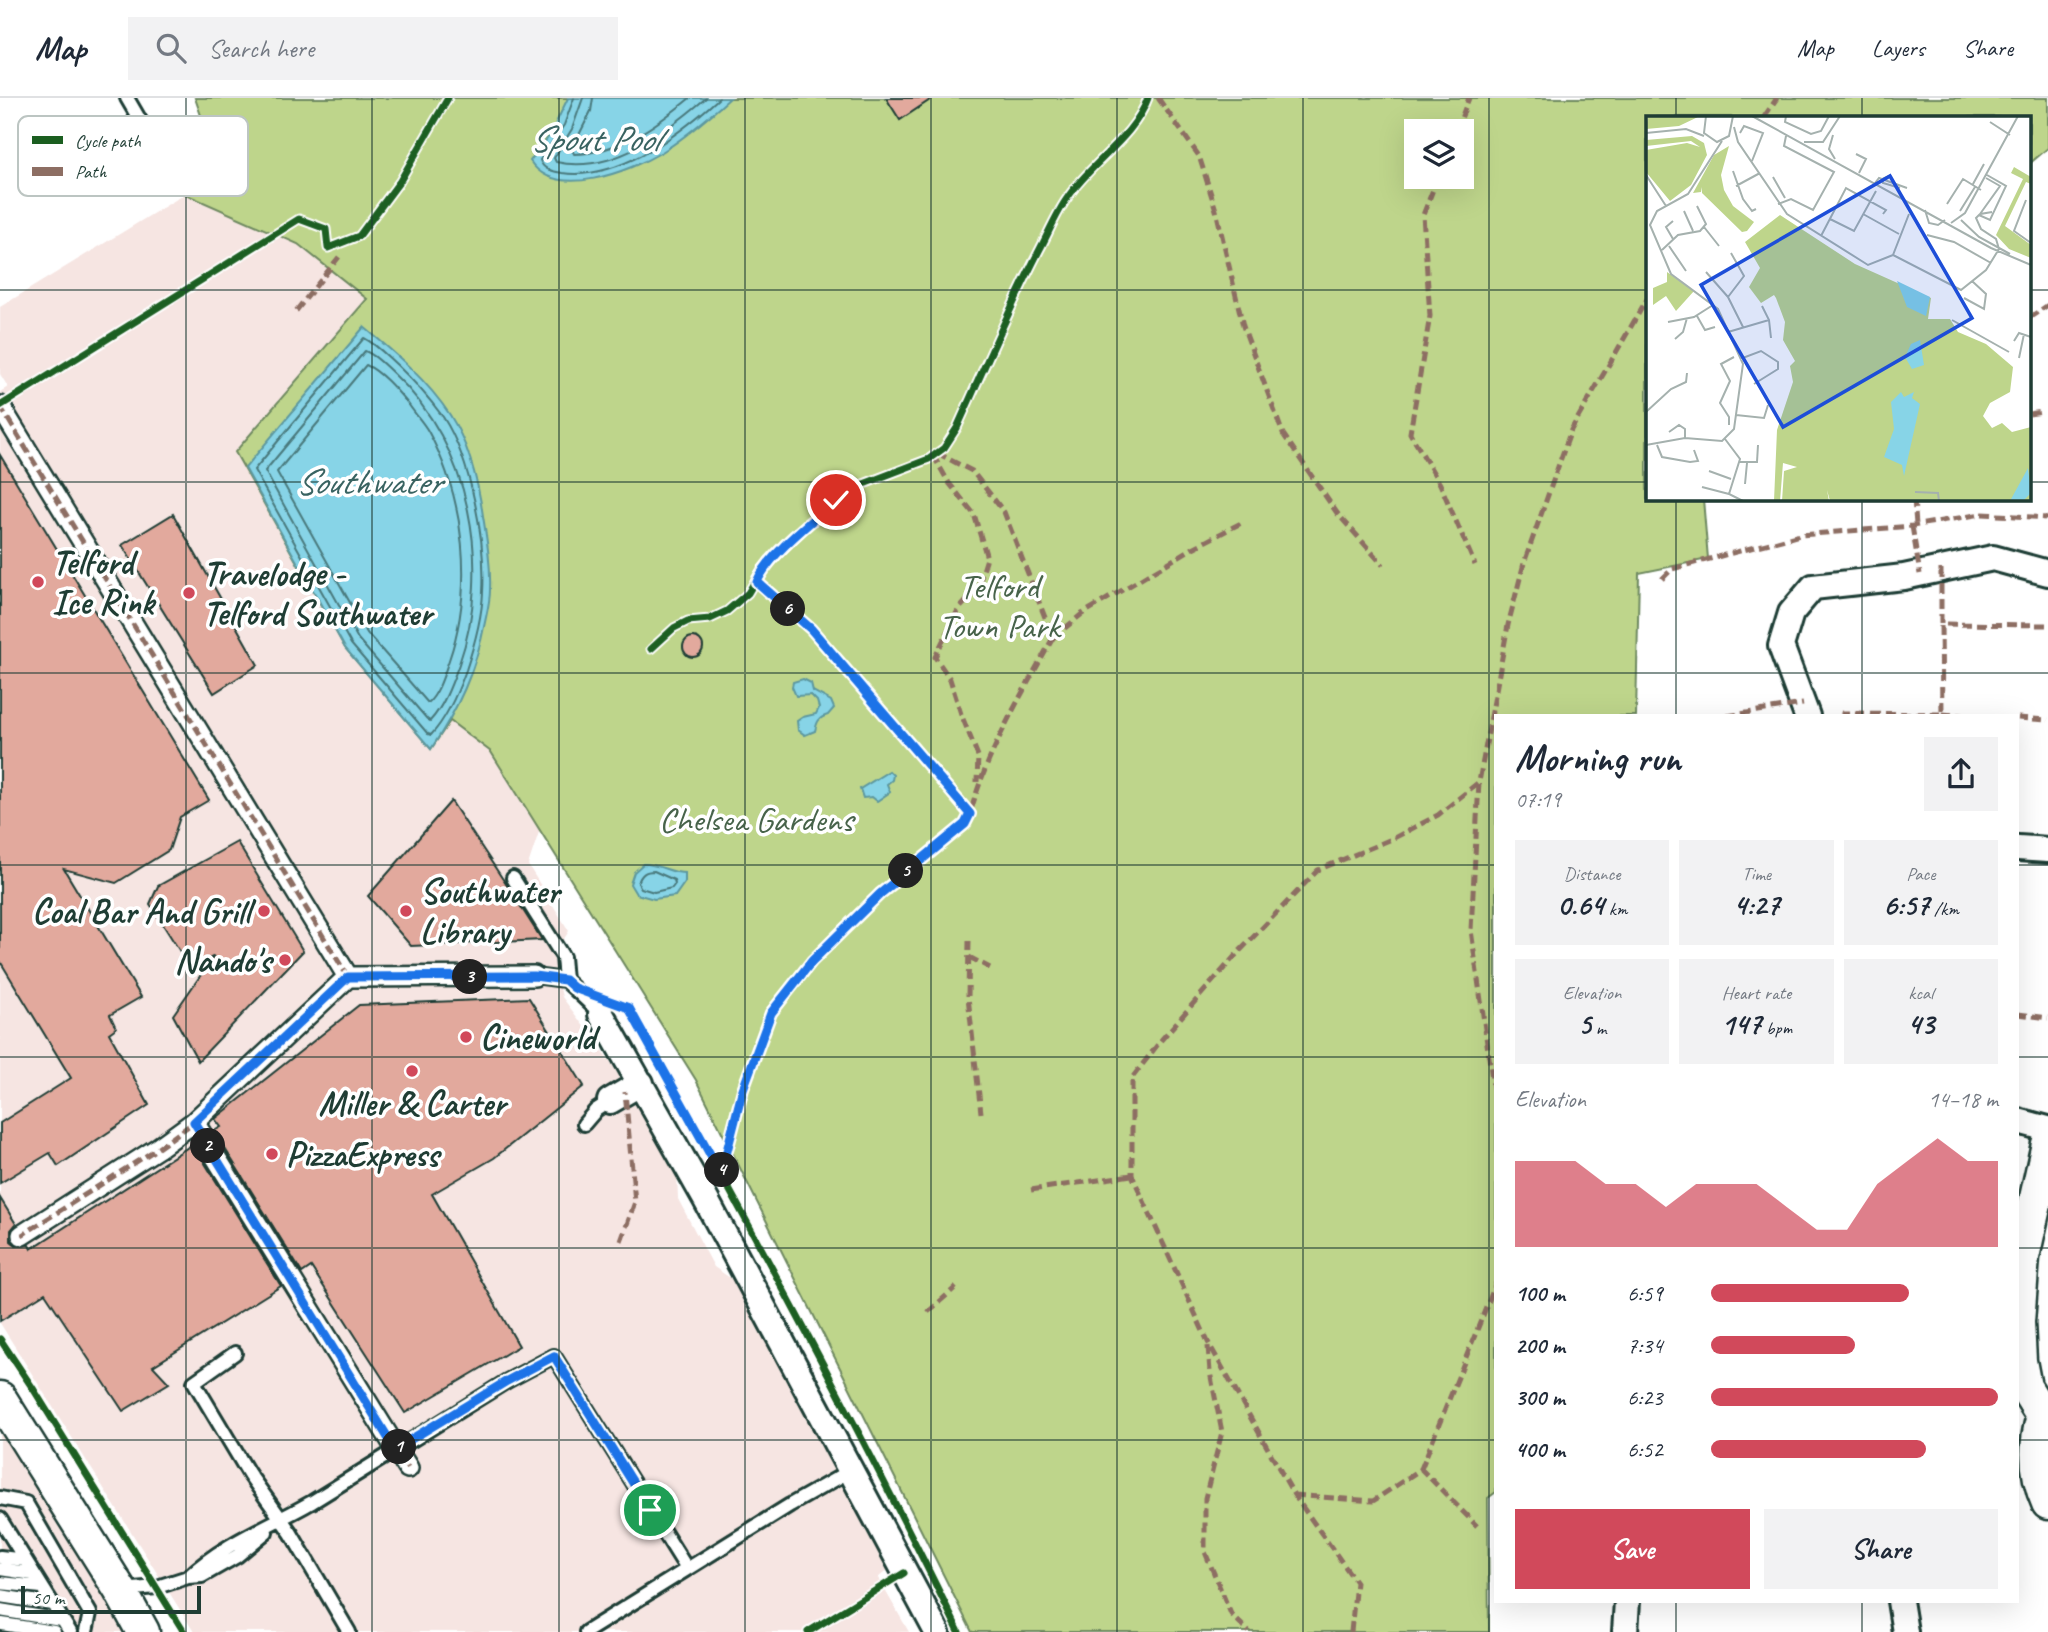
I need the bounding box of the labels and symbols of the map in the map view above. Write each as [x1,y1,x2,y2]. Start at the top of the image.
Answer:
water label: Spout Pool [529,115,670,162]
legend [18,116,248,196]
inset map [1646,116,2030,500]
text: Cycle path [75,129,141,153]
text: Path [75,160,108,184]
water label: Southwater [295,458,446,505]
pin [806,470,866,530]
place label: Telford Ice Rink [52,540,157,625]
place label: Travelodge - Telford Southwater [203,551,435,636]
park label: Telford Town Park [938,564,1063,649]
marker: Telford Ice Rink [30,574,46,590]
marker: Travelodge - Telford Southwater [181,585,197,601]
pin: 6 [770,592,806,626]
park label: Chelsea Gardens [659,797,856,842]
pin: 5 [888,854,923,888]
place label: Southwater Library [420,869,562,954]
place label: Coal Bar And Grill [32,889,257,934]
marker: Coal Bar And Grill [256,903,272,919]
marker: Southwater Library [398,903,414,919]
place label: Nando's [175,938,275,983]
marker: Nando's [277,952,293,968]
pin: 3 [452,960,488,994]
place label: Cineworld [480,1015,601,1060]
marker: Cineworld [458,1029,474,1045]
marker: Miller & Carter [404,1063,420,1079]
place label: Miller & Carter [319,1081,509,1126]
pin: 2 [190,1128,226,1164]
place label: PizzaExpress [286,1132,442,1177]
marker: PizzaExpress [264,1146,280,1162]
pin: 4 [704,1152,740,1188]
pin: 1 [382,1430,416,1464]
pin [620,1480,680,1540]
scale bar [21,1583,201,1615]

